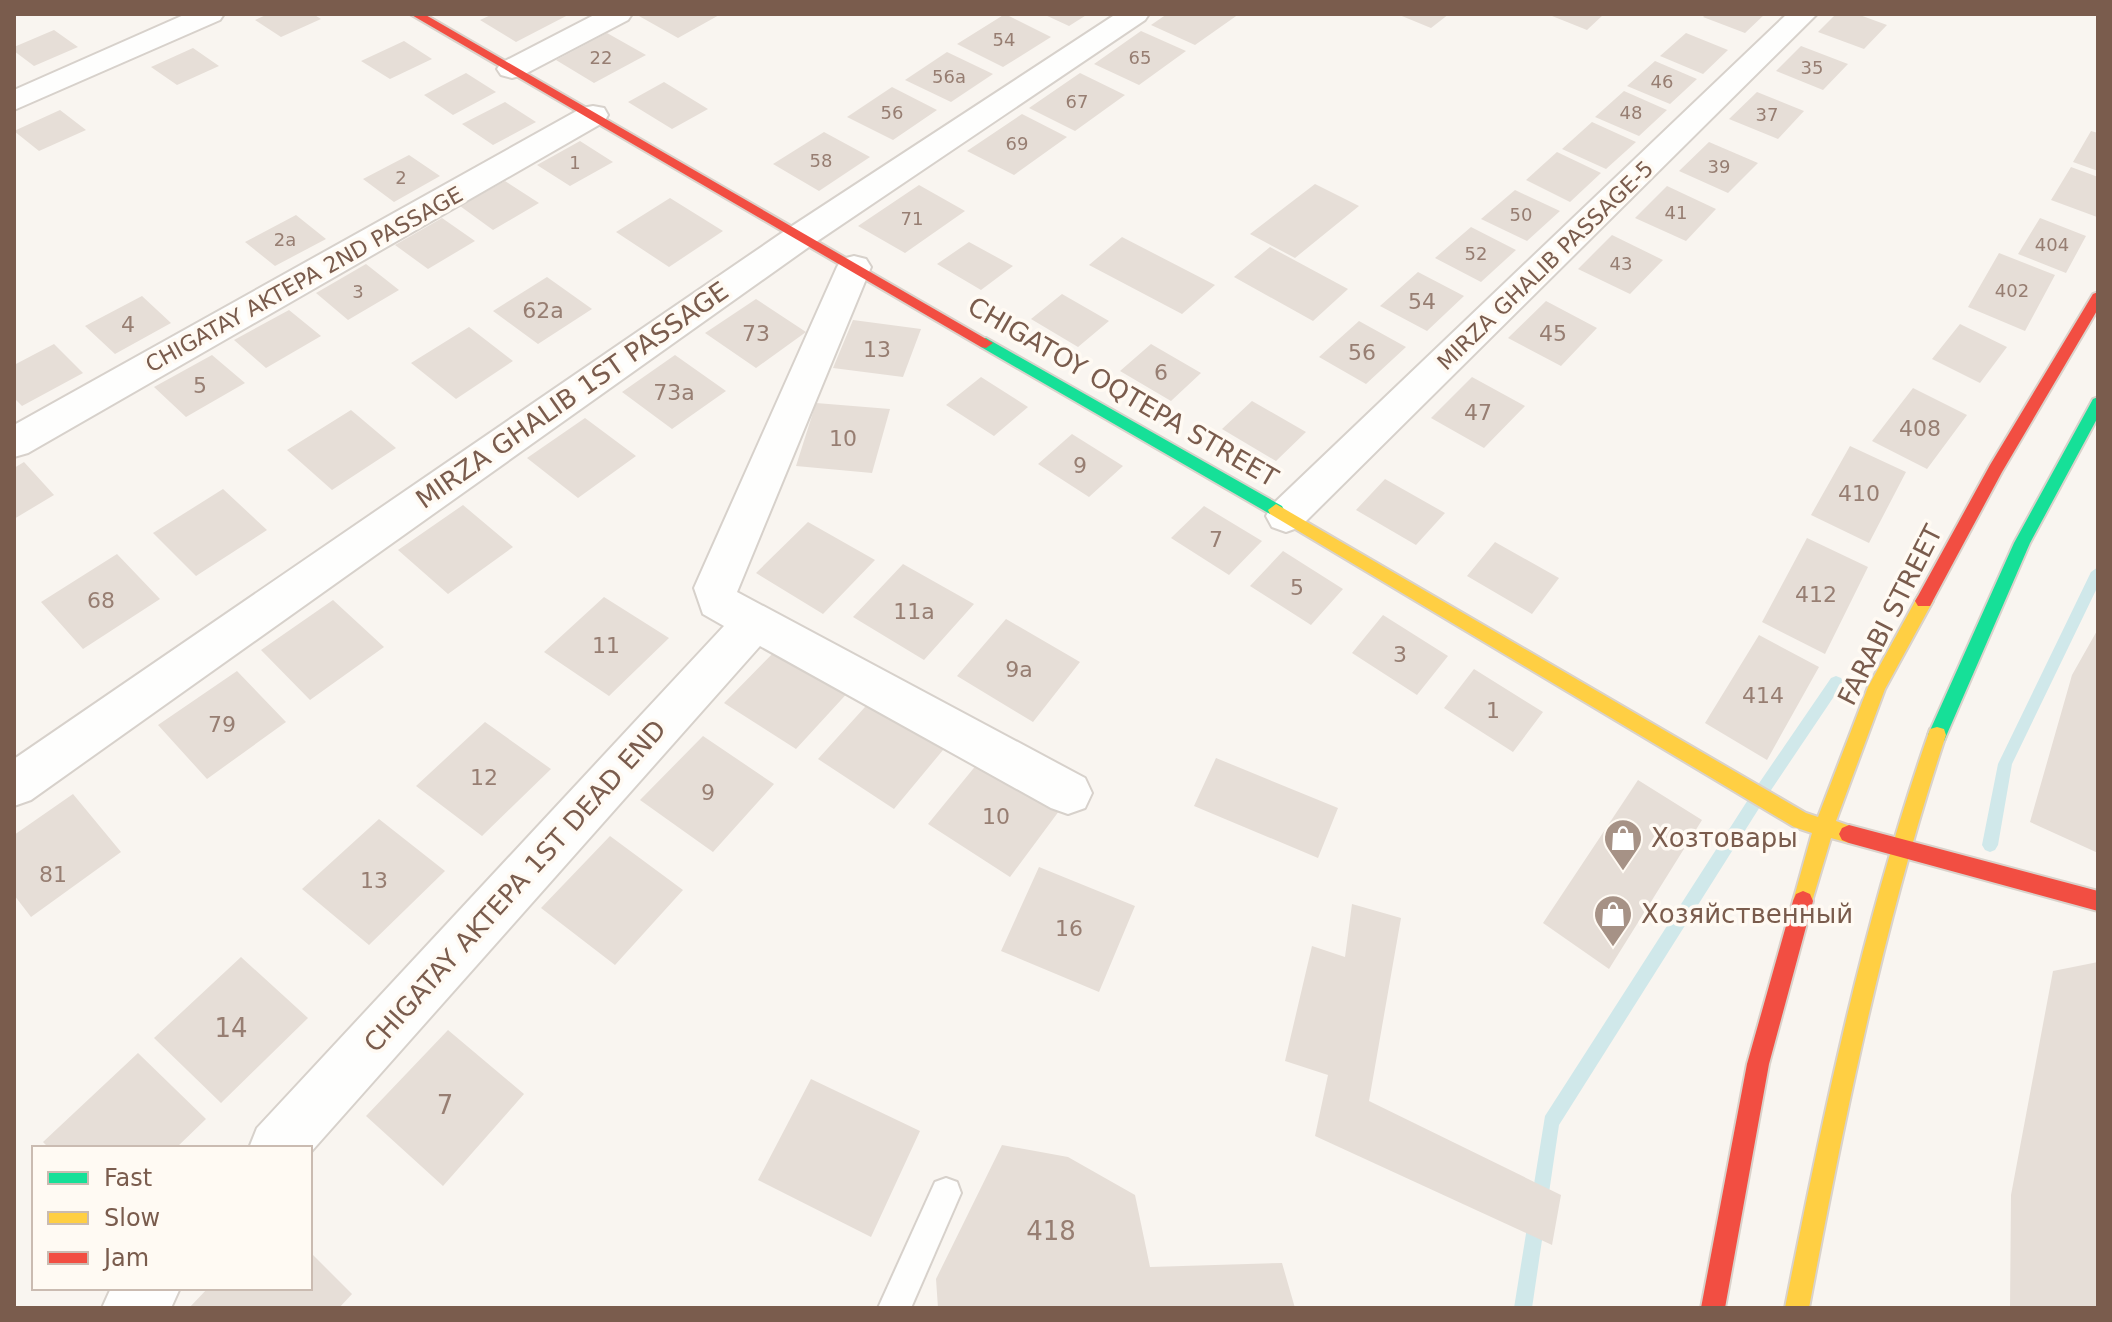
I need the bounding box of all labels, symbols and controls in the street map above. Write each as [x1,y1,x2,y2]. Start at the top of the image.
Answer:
house number: 54 [993,29,1015,50]
house number: 22 [590,47,612,68]
house number: 65 [1129,47,1151,68]
house number: 35 [1801,57,1823,78]
house number: 56a [932,66,966,87]
house number: 46 [1651,71,1673,92]
house number: 67 [1066,91,1088,112]
house number: 56 [881,102,903,123]
house number: 48 [1620,102,1642,123]
house number: 37 [1756,104,1778,125]
house number: 69 [1006,133,1028,154]
house number: 58 [810,150,832,171]
house number: 1 [569,152,581,173]
street label: MIRZA GHALIB PASSAGE-5 [1432,156,1658,375]
house number: 39 [1708,156,1730,177]
house number: 2 [395,167,407,188]
street label: CHIGATAY AKTEPA 2ND PASSAGE [141,182,467,377]
house number: 41 [1665,202,1687,223]
house number: 50 [1510,204,1532,225]
house number: 71 [901,208,923,229]
house number: 2a [274,229,296,250]
house number: 404 [2035,234,2069,255]
house number: 52 [1465,243,1487,264]
house number: 43 [1610,253,1632,274]
street label: MIRZA GHALIB 1ST PASSAGE [410,275,734,515]
house number: 402 [1995,280,2029,301]
house number: 3 [352,281,364,302]
house number: 54 [1408,289,1436,314]
street label: CHIGATOY OQTEPA STREET [963,291,1283,493]
house number: 62a [522,298,564,323]
house number: 4 [121,312,135,337]
house number: 73 [742,321,770,346]
house number: 45 [1539,321,1567,346]
house number: 13 [863,337,891,362]
house number: 56 [1348,340,1376,365]
house number: 6 [1154,360,1168,385]
house number: 5 [193,373,207,398]
house number: 73a [653,380,695,405]
house number: 47 [1464,400,1492,425]
house number: 408 [1899,416,1941,441]
house number: 10 [829,426,857,451]
house number: 9 [1073,453,1087,478]
house number: 410 [1838,481,1880,506]
street label: FARABI STREET [1832,520,1948,710]
house number: 7 [1209,527,1223,552]
house number: 5 [1290,575,1304,600]
house number: 412 [1795,582,1837,607]
house number: 68 [87,588,115,613]
house number: 11a [893,599,935,624]
house number: 11 [592,633,620,658]
house number: 3 [1393,642,1407,667]
house number: 9a [1005,657,1033,682]
house number: 414 [1742,683,1784,708]
house number: 1 [1486,698,1500,723]
house number: 79 [208,712,236,737]
street label: CHIGATAY AKTEPA 1ST DEAD END [358,714,672,1058]
house number: 12 [470,765,498,790]
house number: 9 [701,780,715,805]
house number: 10 [982,804,1010,829]
shop icon: Хозтовары [1602,817,1644,872]
place label: Хозтовары [1651,823,1798,853]
house number: 81 [39,862,67,887]
house number: 13 [360,868,388,893]
shop icon: Хозяйственный [1592,893,1634,948]
place label: Хозяйственный [1641,899,1853,929]
house number: 16 [1055,916,1083,941]
house number: 14 [214,1013,248,1043]
house number: 7 [437,1090,453,1120]
legend [32,1146,312,1290]
text: Fast [104,1164,152,1192]
text: Slow [104,1204,160,1232]
house number: 418 [1026,1216,1076,1246]
text: Jam [102,1244,149,1272]

